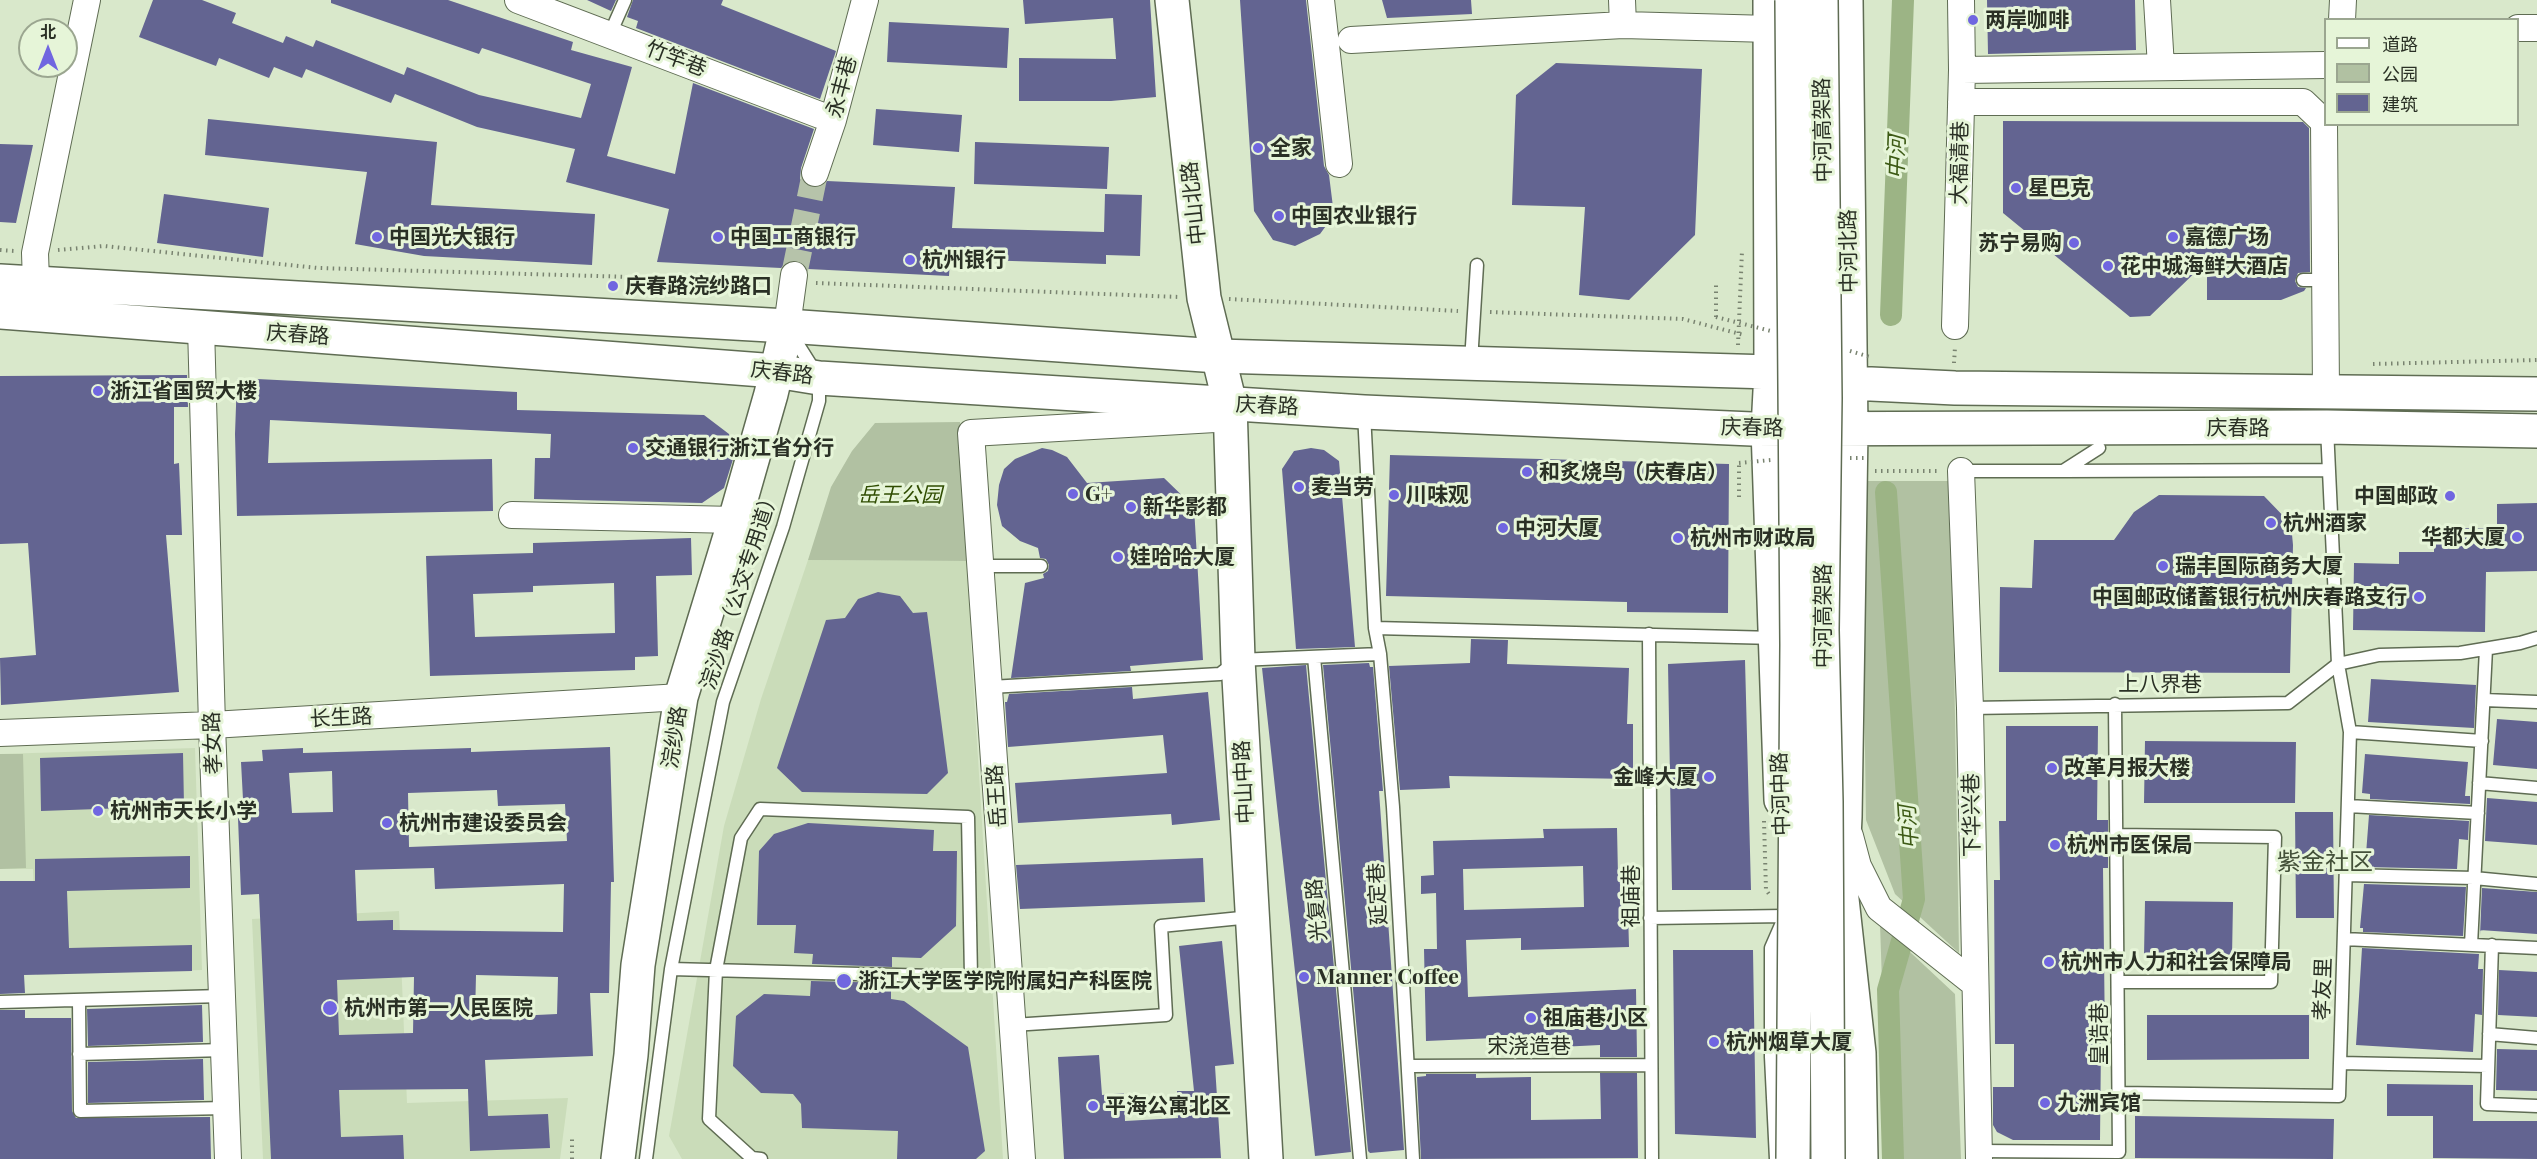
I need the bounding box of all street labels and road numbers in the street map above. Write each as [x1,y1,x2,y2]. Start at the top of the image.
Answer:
street label: 竹竿巷 [642,36,710,82]
street label: 永丰巷 [822,53,862,121]
street label: 中河高架路 [1809,77,1837,183]
street label: 大福清巷 [1947,121,1973,205]
street label: 中山北路 [1177,160,1211,246]
street label: 中河北路 [1836,209,1862,293]
street label: 庆春路 [266,320,330,350]
street label: 庆春路 [749,357,815,389]
street label: 庆春路 [1235,392,1299,420]
street label: 庆春路 [1720,415,1784,441]
street label: 庆春路 [2207,415,2269,441]
street label: 浣沙路（公交专用道） [696,485,784,693]
street label: 中河高架路 [1810,564,1836,668]
street label: 上八界巷 [2118,671,2202,697]
street label: 长生路 [309,704,373,732]
street label: 浣纱路 [658,704,692,770]
street label: 孝女路 [199,711,227,775]
street label: 中山中路 [1229,739,1259,825]
street label: 中河中路 [1767,752,1795,836]
street label: 岳王路 [982,764,1012,828]
street label: 下华兴巷 [1959,773,1985,857]
street label: 延定巷 [1364,862,1392,926]
street label: 祖庙巷 [1618,865,1644,927]
street label: 光复路 [1302,878,1332,942]
street label: 孝友里 [2309,957,2337,1021]
street label: 皇诰巷 [2086,1003,2112,1065]
street label: 宋浇造巷 [1487,1033,1571,1059]

